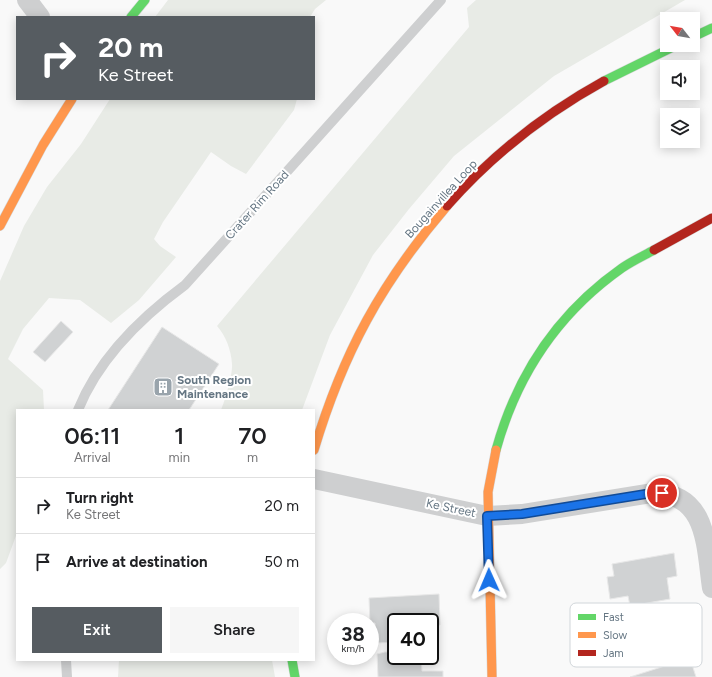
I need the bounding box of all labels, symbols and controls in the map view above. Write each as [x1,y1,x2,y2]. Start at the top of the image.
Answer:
north arrow [660,12,700,52]
map controls [660,12,700,148]
text: 20 m [98,30,163,64]
icon: right [32,32,84,84]
button: sound [660,60,700,100]
text: Ke Street [98,64,174,86]
button: layers [660,108,700,148]
street label: Bougainvillea Loop [402,157,480,241]
street label: Crater Rim Road [222,168,292,242]
place label: South Region Maintenance [177,373,251,401]
building icon: South Region Maintenance [152,376,174,398]
text: 06:11 [64,421,120,450]
text: 1 [174,421,184,450]
text: 70 [238,421,267,450]
text: Arrival [74,450,111,465]
text: min [169,450,190,465]
text: m [247,450,258,465]
pin [645,476,679,510]
icon: arrive [651,482,673,504]
text: Turn right [66,489,134,507]
icon: right [32,495,54,517]
street label: Ke Street [425,496,478,520]
text: 20 m [265,497,299,515]
text: Ke Street [66,507,121,522]
icon: arrive [32,551,54,573]
text: Arrive at destination [66,553,207,571]
text: 50 m [264,553,299,571]
position arrow [468,559,510,601]
legend [570,603,702,667]
button: Exit [32,607,162,653]
button: Share [170,607,299,653]
text: Fast [603,611,624,624]
speed limit sign: 40 [387,613,439,665]
text: 38 [341,622,365,646]
text: Slow [603,629,627,642]
text: km/h [342,642,364,655]
text: Jam [603,647,624,660]

